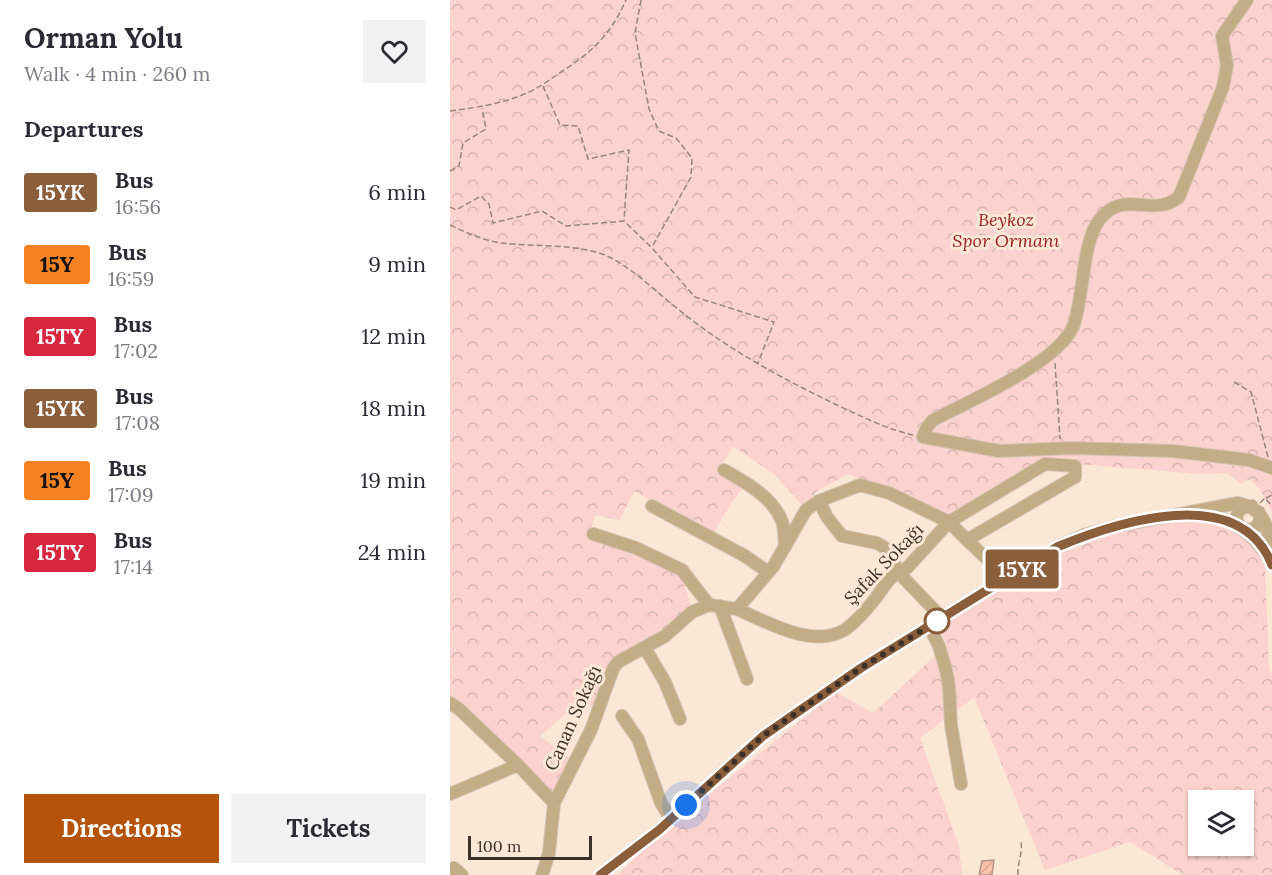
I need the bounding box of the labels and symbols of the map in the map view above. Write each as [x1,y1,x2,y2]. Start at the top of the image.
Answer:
park label: Beykoz Spor Ormanı [952,208,1060,252]
street label: Şafak Sokağı [839,518,928,609]
line badge: 15YK [980,550,1064,588]
unlabelled marker [924,608,950,634]
street label: Canan Sokağı [539,662,606,774]
your location [671,790,701,820]
scale bar [468,833,592,860]

